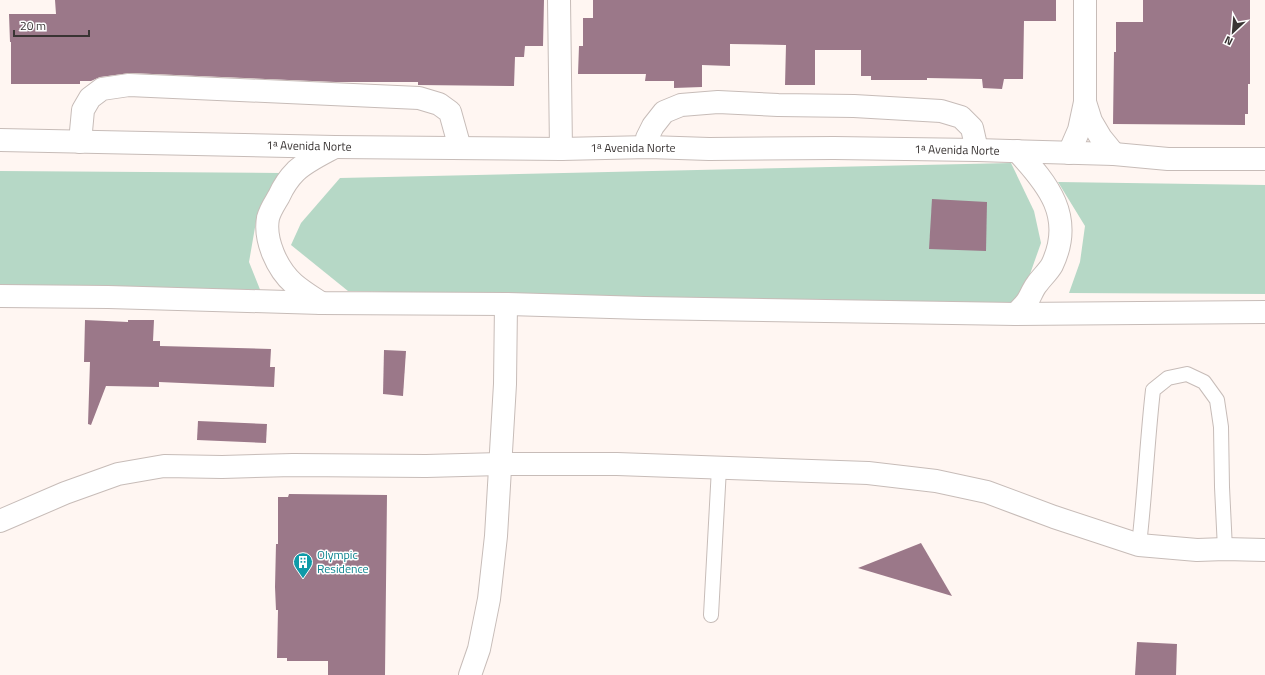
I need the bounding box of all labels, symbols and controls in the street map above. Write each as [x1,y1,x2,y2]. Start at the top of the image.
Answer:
scale bar [14,12,89,38]
north arrow [1213,12,1253,52]
text: 20 m [20,16,46,35]
text: N [1222,32,1236,50]
street label: 1ᵃ Avenida Norte [266,135,352,156]
street label: 1ᵃ Avenida Norte [590,138,676,157]
street label: 1ᵃ Avenida Norte [914,139,1000,160]
place label: Olympic Residence [317,545,369,578]
building icon: Olympic Residence [292,551,314,579]

